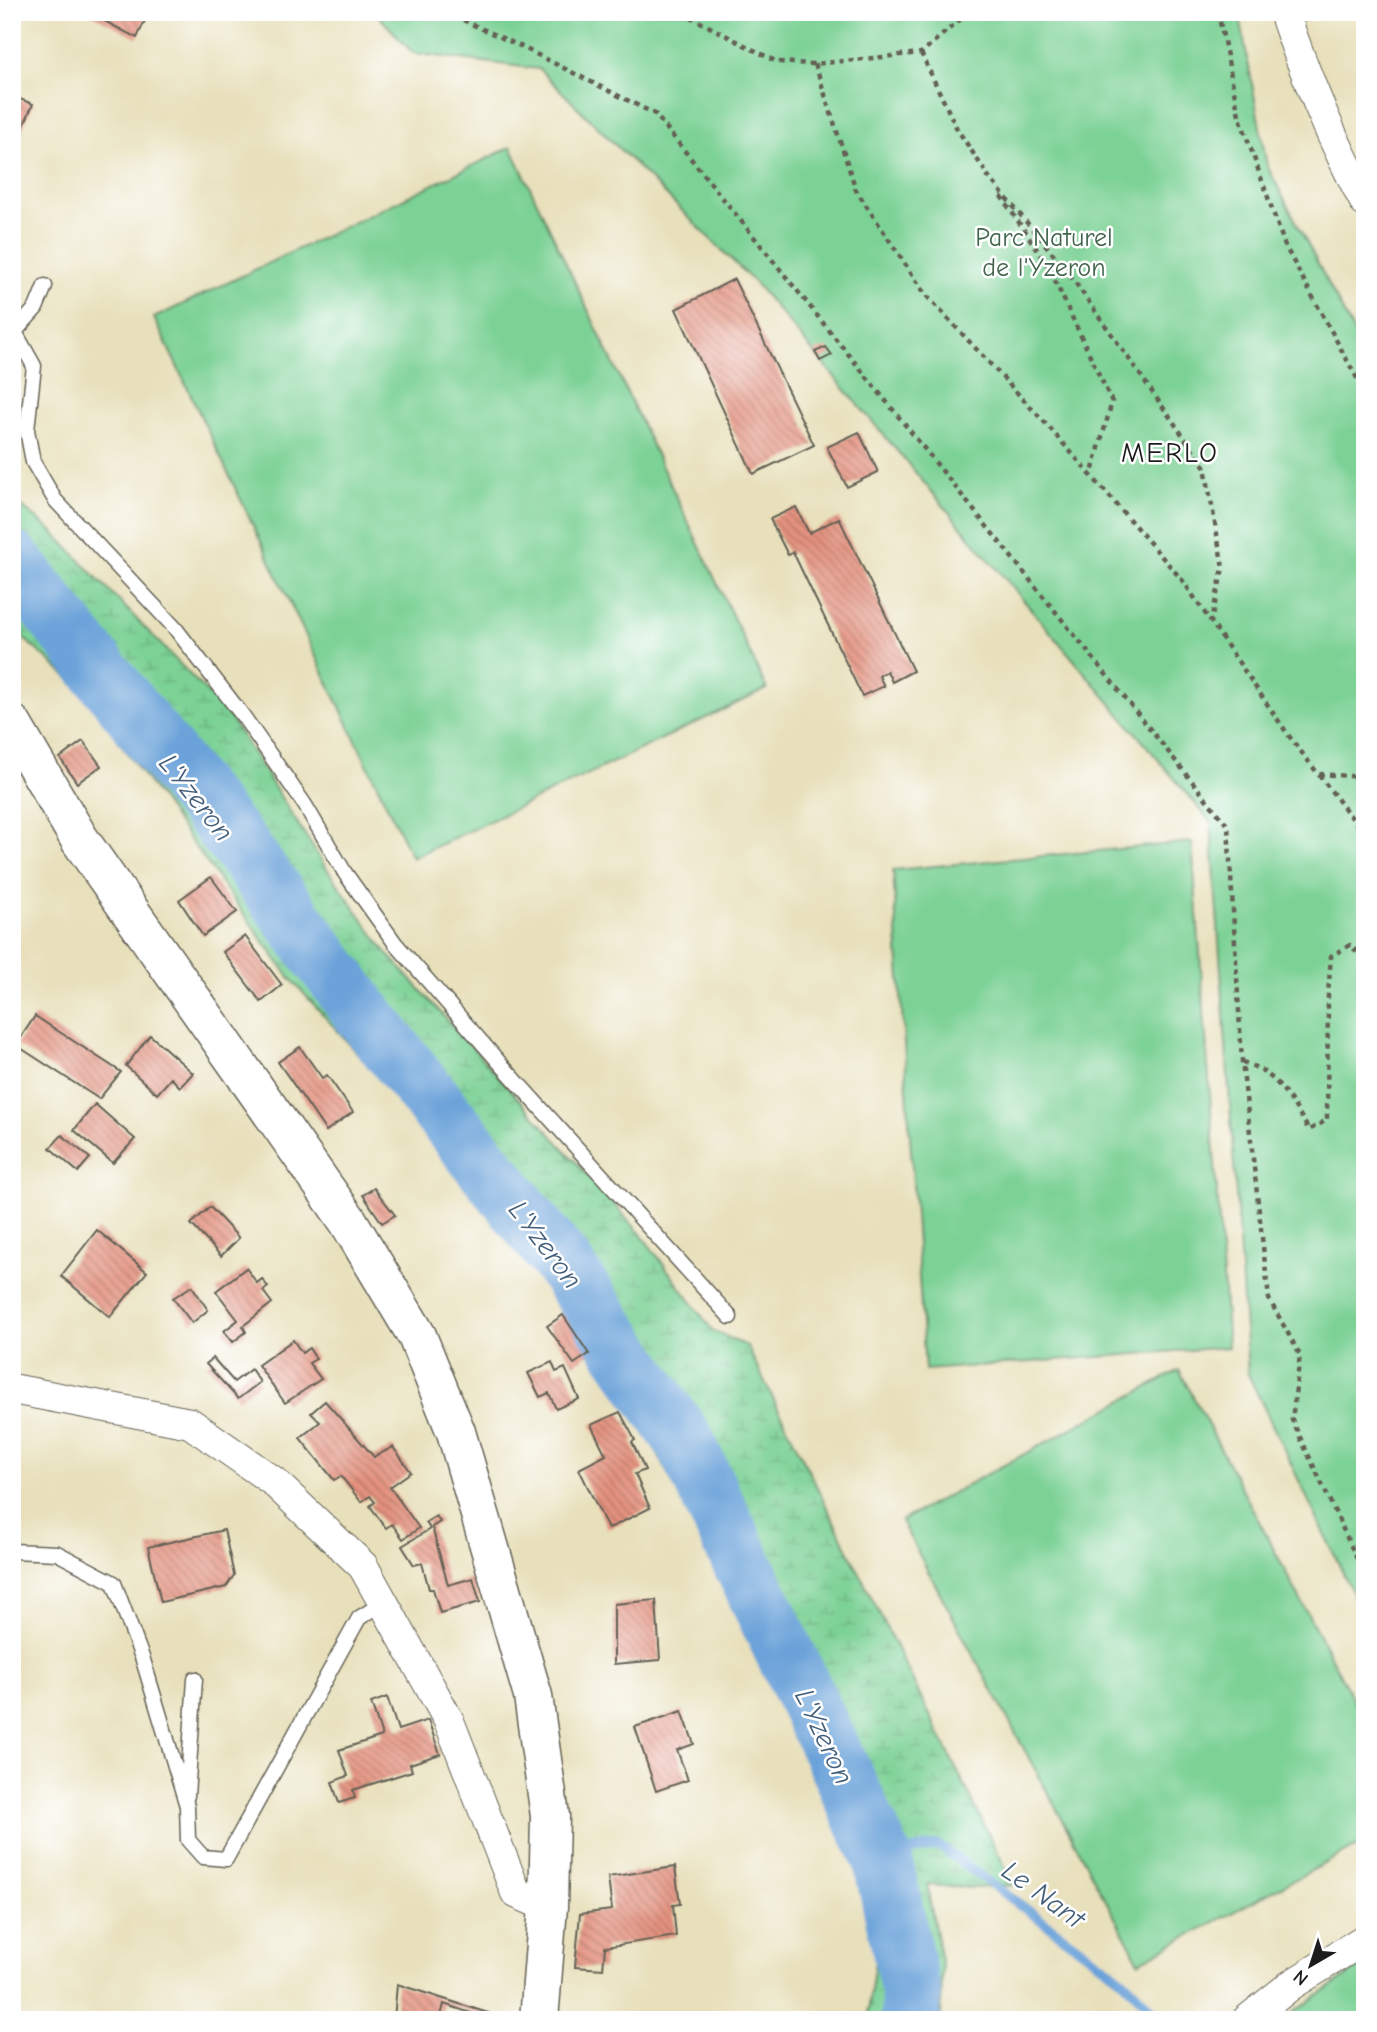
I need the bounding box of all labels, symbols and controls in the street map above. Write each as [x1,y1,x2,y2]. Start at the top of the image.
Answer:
park label: Parc Naturel de l'Yzeron [975,223,1113,283]
district label: MERLO [1121,437,1219,469]
water label: L'Yzeron [152,748,240,847]
water label: L'Yzeron [502,1194,589,1295]
water label: L'Yzeron [788,1684,860,1789]
water label: Le Nant [996,1854,1093,1937]
north arrow [1276,1930,1346,2000]
text: N [1289,1965,1313,1990]

